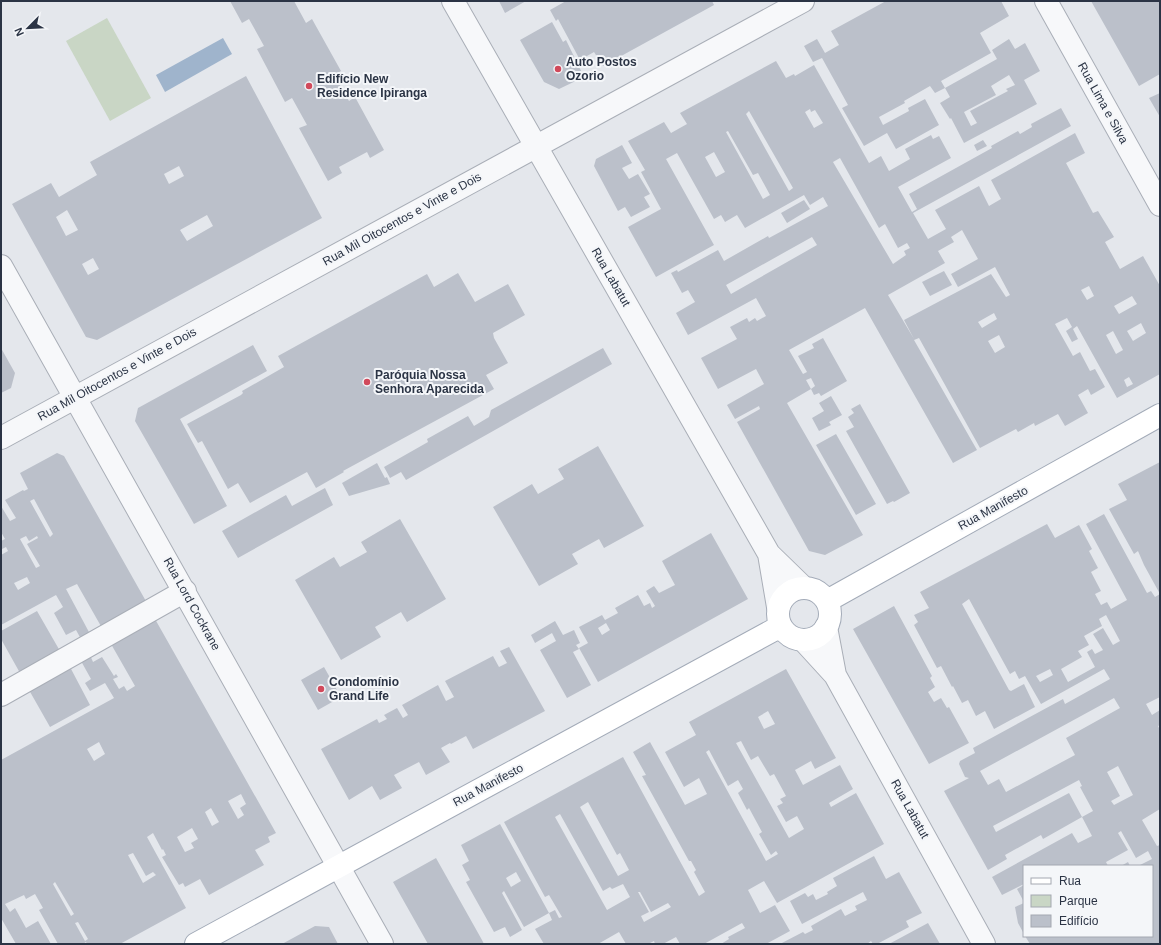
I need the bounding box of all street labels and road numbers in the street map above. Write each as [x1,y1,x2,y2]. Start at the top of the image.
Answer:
street label: Rua Lima e Silva [1075,60,1131,146]
street label: Rua Mil Oitocentos e Vinte e Dois [320,169,484,269]
street label: Rua Labatut [589,245,634,309]
street label: Rua Mil Oitocentos e Vinte e Dois [35,324,199,424]
street label: Rua Manifesto [956,483,1031,533]
street label: Rua Lord Cockrane [161,555,224,653]
street label: Rua Manifesto [451,761,526,809]
street label: Rua Labatut [888,777,932,842]

